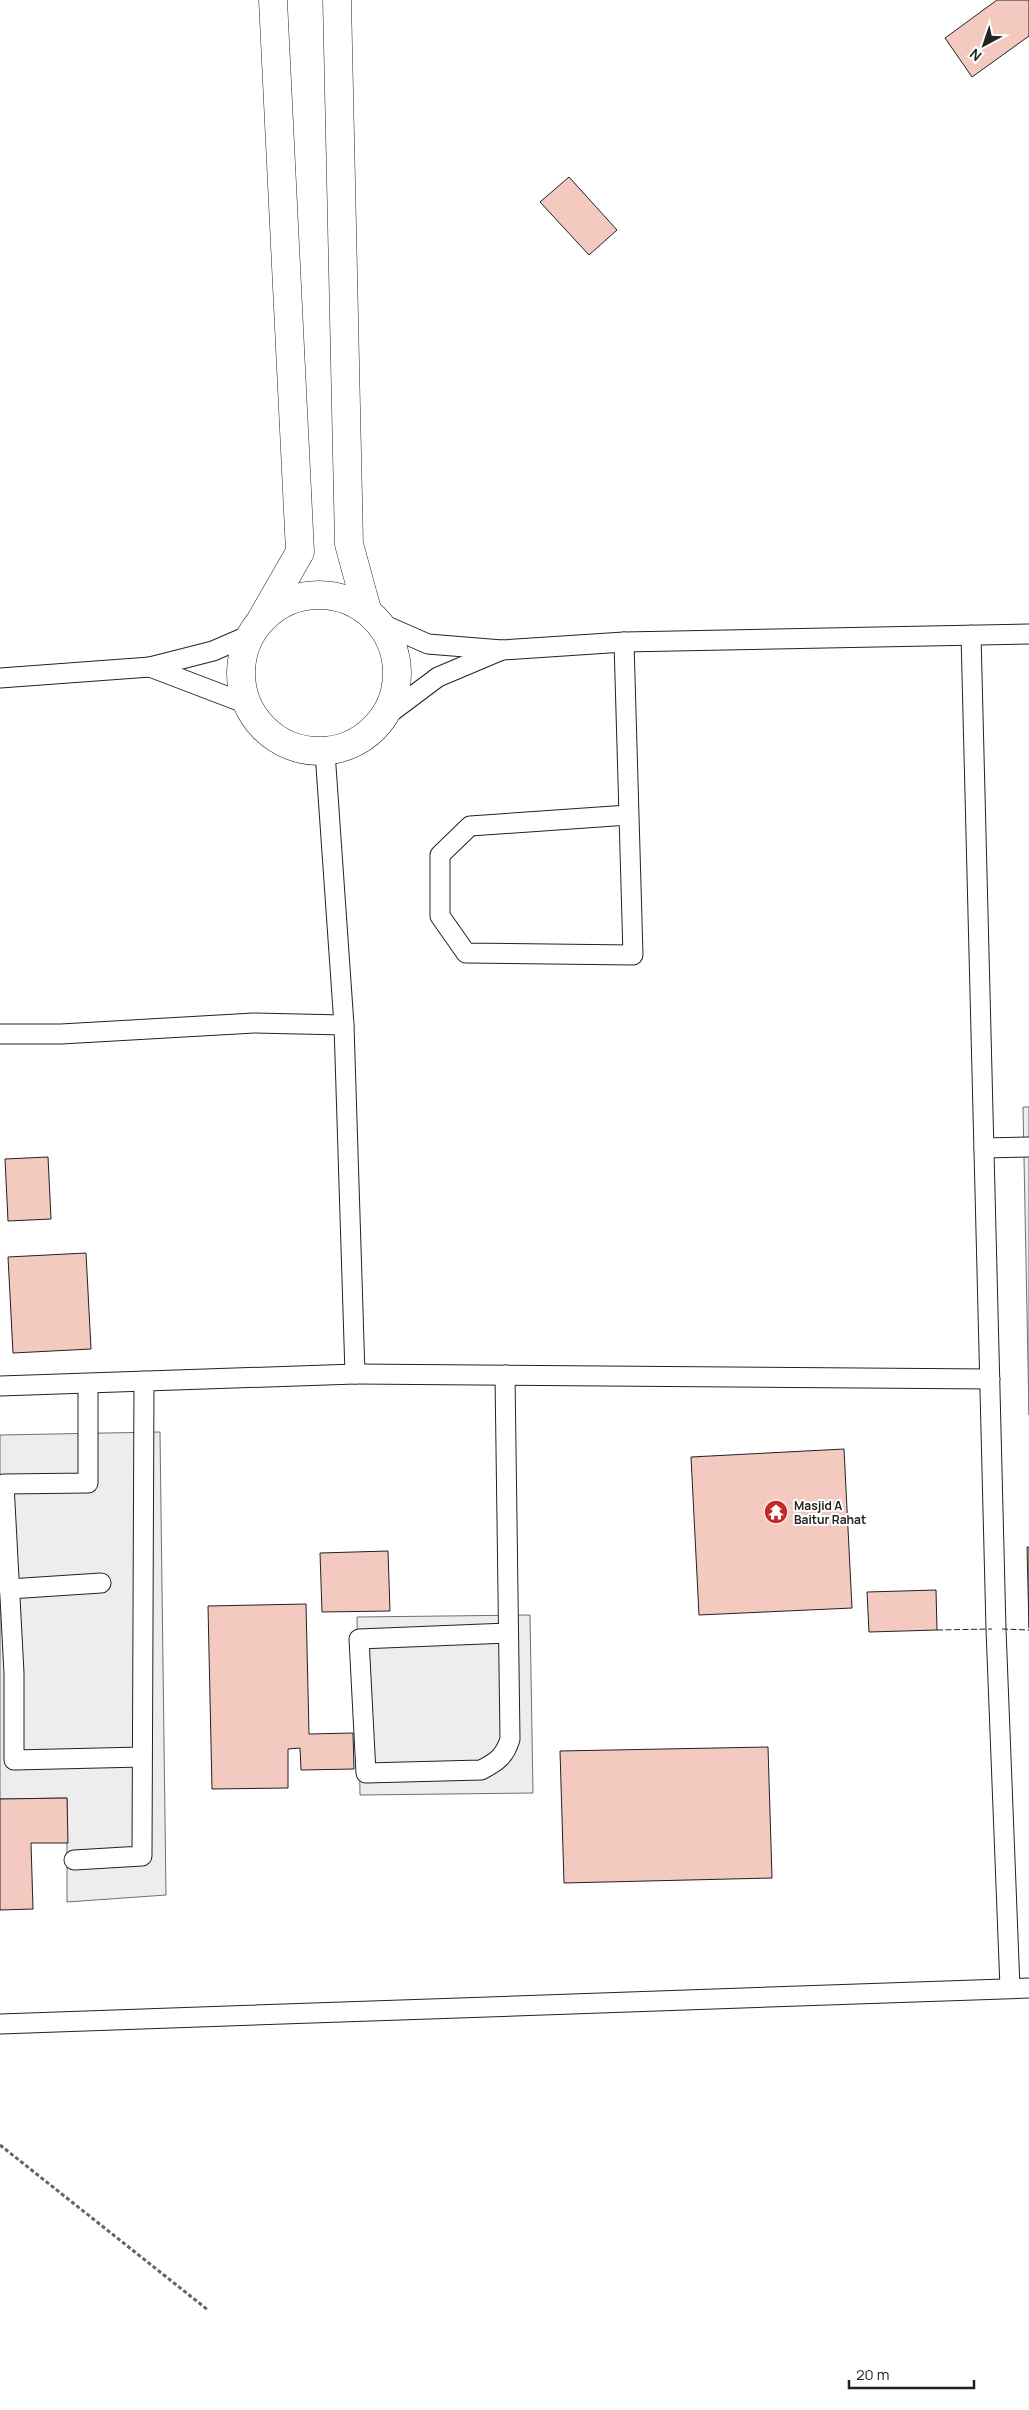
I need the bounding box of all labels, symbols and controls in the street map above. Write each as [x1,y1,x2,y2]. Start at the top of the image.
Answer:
north arrow [959,20,1009,70]
text: N [965,45,985,66]
place label: Masjid A Baitur Rahat [794,1497,866,1528]
temple icon: Masjid A Baitur Rahat [763,1499,789,1525]
scale bar [849,2358,974,2390]
text: 20 m [856,2364,889,2385]

